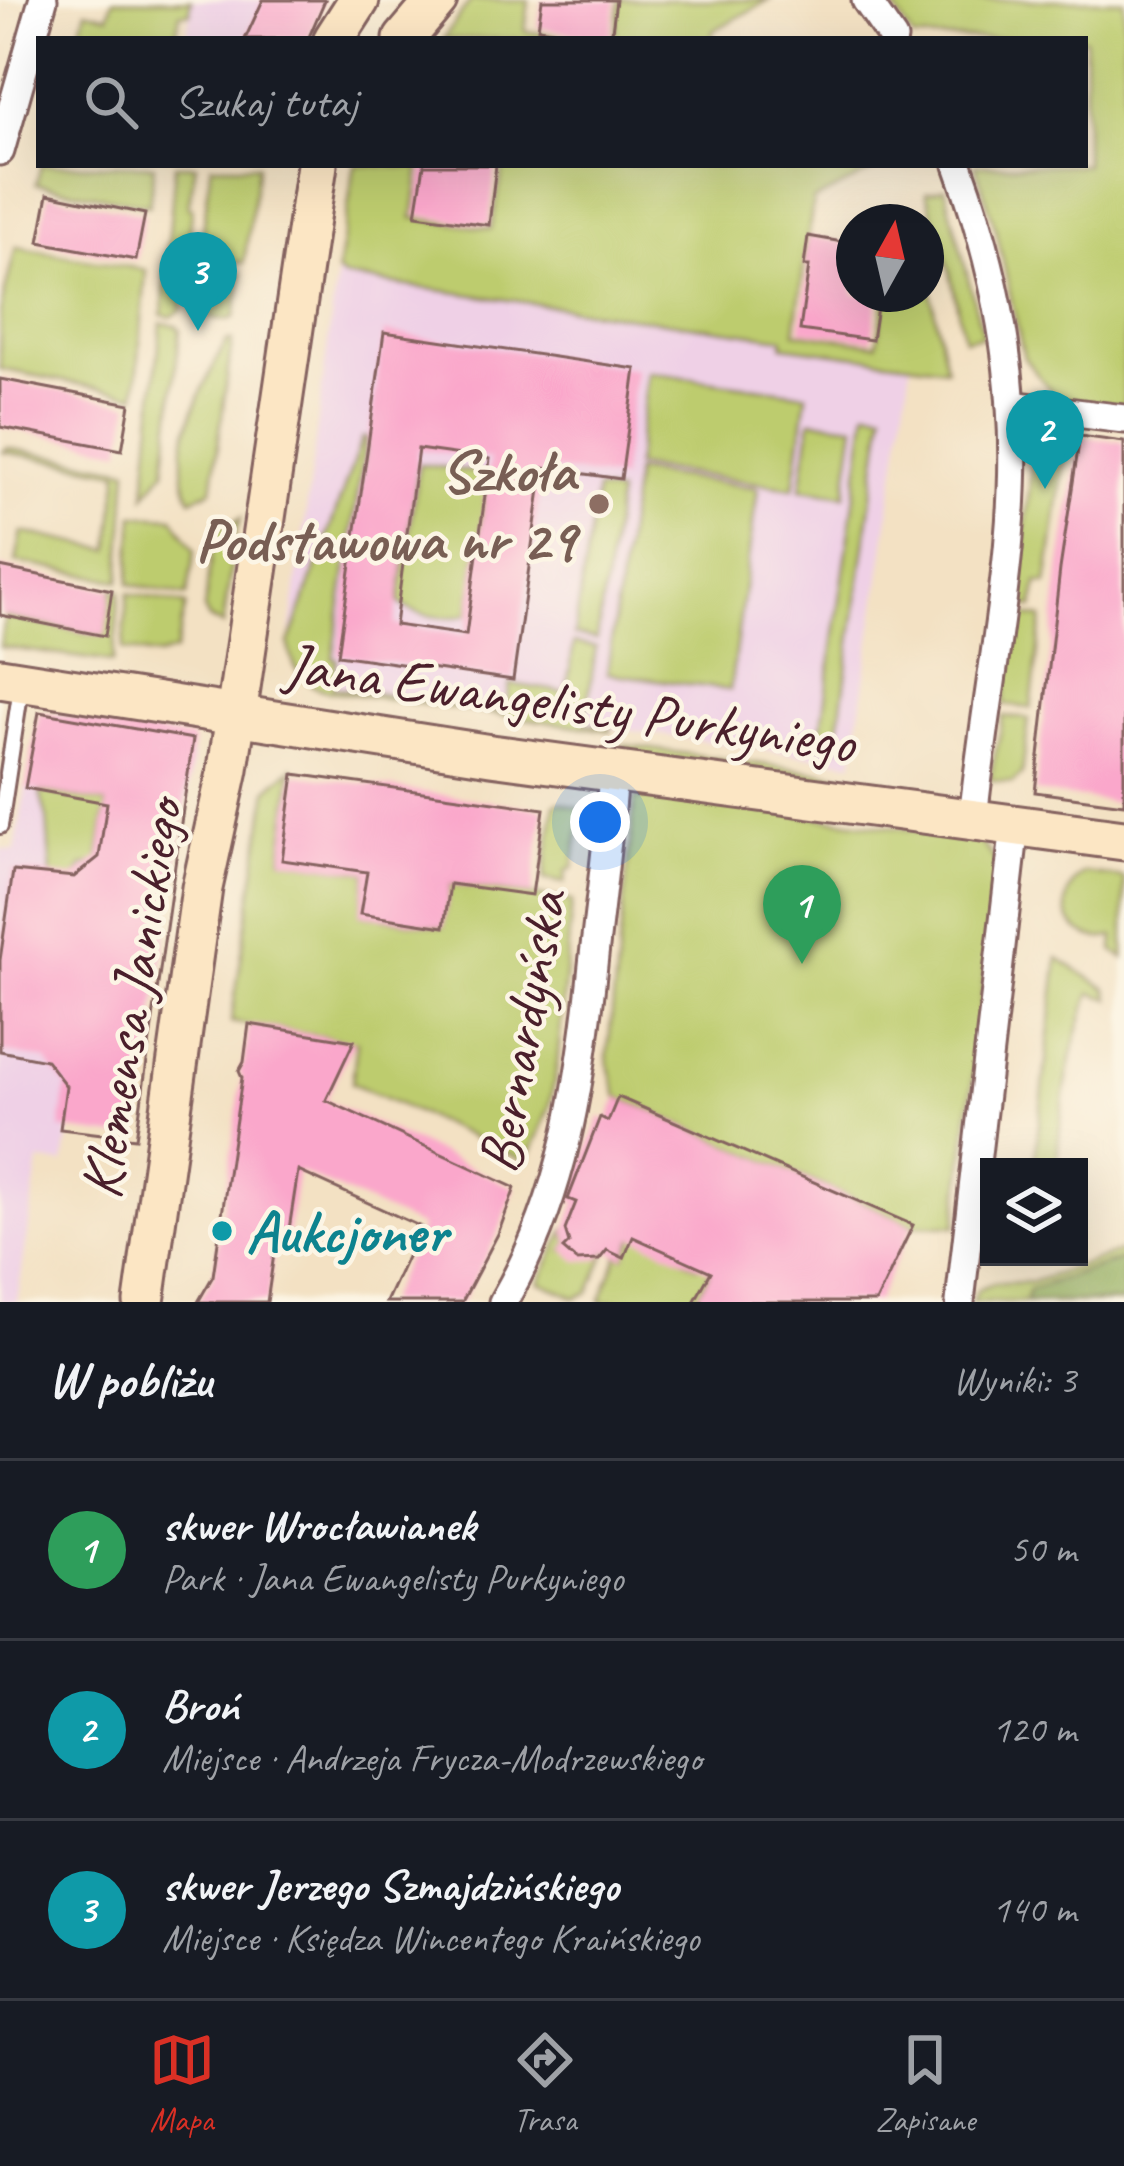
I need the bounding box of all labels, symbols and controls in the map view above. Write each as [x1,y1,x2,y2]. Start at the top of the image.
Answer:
search box [36,36,1088,168]
icon: search [78,69,144,135]
text: Szukaj tutaj [174,74,357,131]
north arrow [836,204,944,312]
pin: 3 [159,232,237,331]
pin: 2 [1006,390,1084,489]
place label: Szkoła Podstawowa nr 29 [195,433,582,578]
marker: Szkoła Podstawowa nr 29 [586,491,612,517]
street label: Jana Ewangelisty Purkyniego [277,625,862,781]
street label: Klemensa Janickiego [62,789,201,1204]
your location [570,792,630,852]
pin: 1 [763,865,841,964]
street label: Bernardyńska [460,882,585,1179]
map controls [980,1158,1088,1266]
button: layers [980,1158,1088,1266]
place label: Aukcjoner [246,1194,453,1270]
marker: Aukcjoner [209,1218,235,1244]
text: W pobliżu [48,1348,211,1412]
text: Wyniki: 3 [953,1356,1076,1405]
text: skwer Wrocławianek [162,1497,475,1554]
text: 1 [78,1525,96,1574]
text: 50 m [1010,1525,1076,1574]
text: Park · Jana Ewangelisty Purkyniego [162,1554,623,1603]
text: Broń [162,1677,238,1734]
text: 2 [78,1705,96,1754]
text: 120 m [992,1705,1076,1754]
text: Miejsce · Andrzeja Frycza-Modrzewskiego [162,1734,701,1783]
text: skwer Jerzego Szmajdzińskiego [162,1857,619,1914]
text: 3 [78,1885,96,1934]
text: 140 m [992,1885,1076,1934]
text: Miejsce · Księdza Wincentego Kraińskiego [162,1914,699,1963]
tab: Mapa [149,2027,215,2141]
tab: Trasa [512,2027,578,2141]
tab: Zapisane [875,2027,975,2141]

